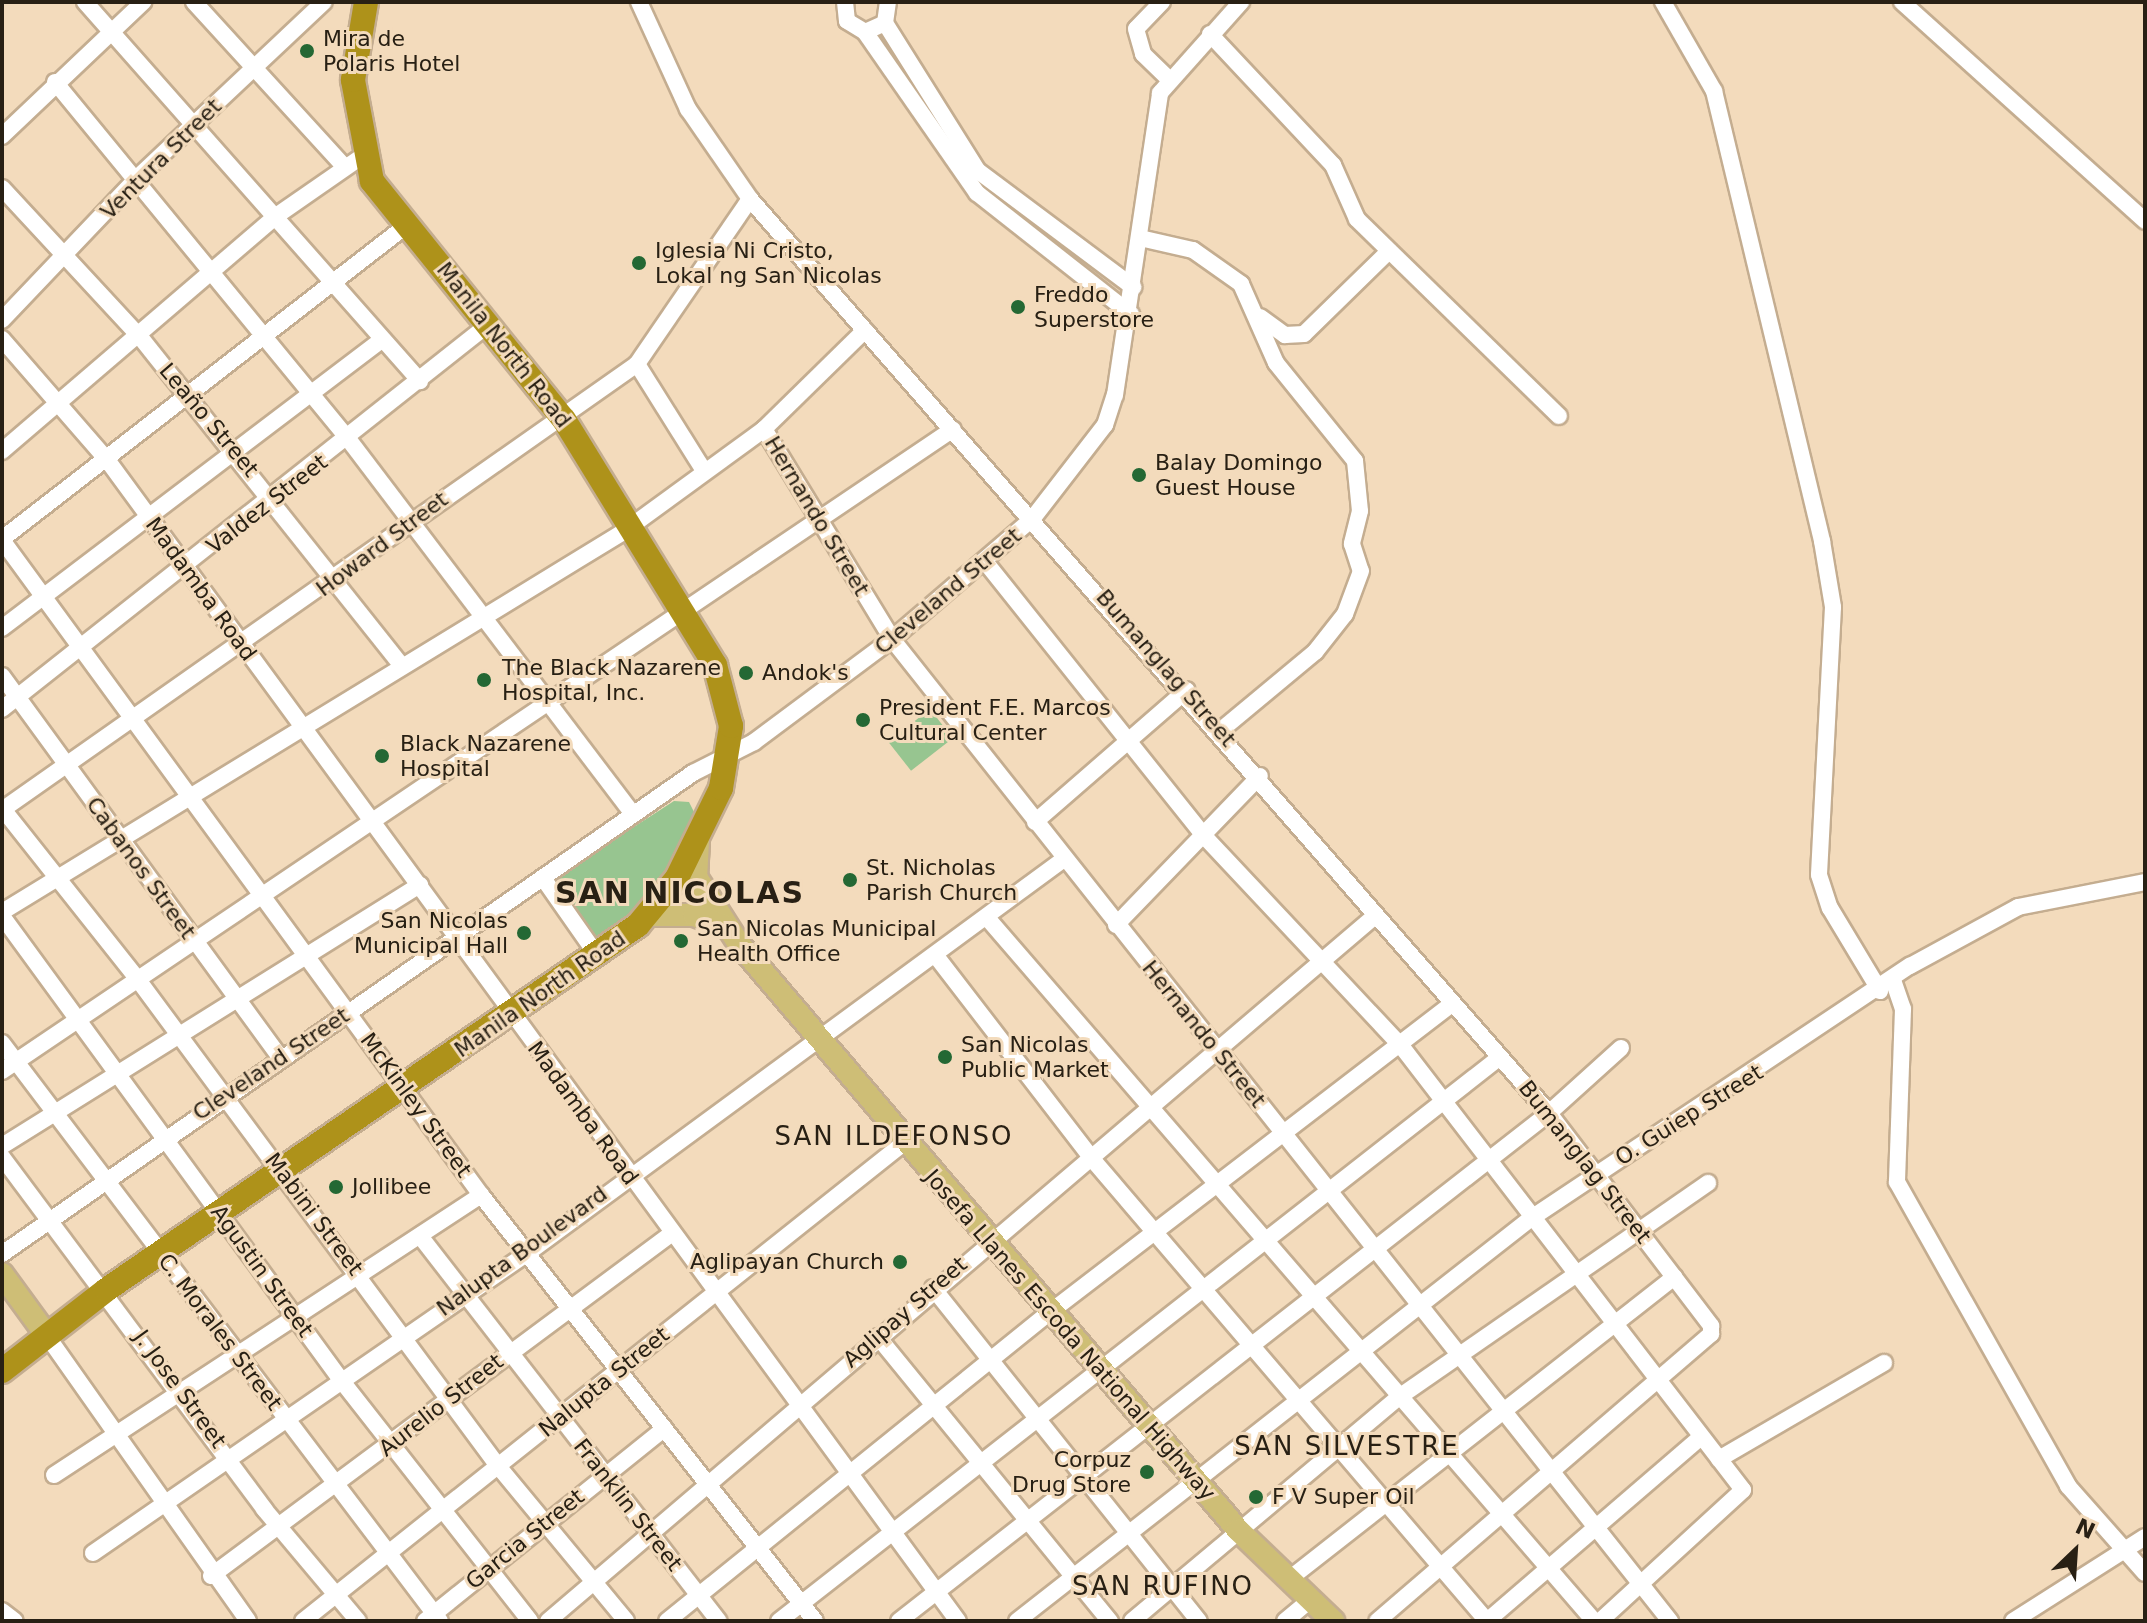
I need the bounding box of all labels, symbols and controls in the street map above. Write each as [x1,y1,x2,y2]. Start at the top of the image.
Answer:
place label: Mira de Polaris Hotel [323,25,460,76]
marker: Mira de Polaris Hotel [298,42,316,60]
street label: Ventura Street [95,93,227,225]
place label: Iglesia Ni Cristo, Lokal ng San Nicolas [655,237,882,288]
marker: Iglesia Ni Cristo, Lokal ng San Nicolas [630,254,648,272]
street label: Manila North Road [431,257,577,433]
place label: Freddo Superstore [1034,281,1154,332]
marker: Freddo Superstore [1009,298,1027,316]
street label: Leaño Street [154,358,264,482]
street label: Hernando Street [759,431,875,601]
street label: Valdez Street [201,449,333,559]
place label: Balay Domingo Guest House [1155,449,1322,500]
marker: Balay Domingo Guest House [1130,466,1148,484]
street label: Howard Street [311,486,453,602]
street label: Madamba Road [140,512,262,666]
street label: Cleveland Street [869,522,1027,660]
street label: Bumanglag Street [1091,584,1241,752]
place label: The Black Nazarene Hospital, Inc. [502,654,721,706]
place label: Andok's [762,660,849,686]
marker: Andok's [737,664,755,682]
marker: The Black Nazarene Hospital, Inc. [473,669,495,691]
place label: President F.E. Marcos Cultural Center [879,694,1111,746]
marker: President F.E. Marcos Cultural Center [854,711,872,729]
place label: Black Nazarene Hospital [400,730,571,782]
marker: Black Nazarene Hospital [371,745,393,767]
street label: Cabanos Street [81,792,201,944]
place label: St. Nicholas Parish Church [866,854,1017,906]
marker: St. Nicholas Parish Church [841,871,859,889]
district label: SAN NICOLAS [555,875,805,911]
place label: San Nicolas Municipal Hall [354,907,508,958]
place label: San Nicolas Municipal Health Office [697,915,936,966]
marker: San Nicolas Municipal Hall [515,924,533,942]
street label: Manila North Road [449,925,631,1063]
marker: San Nicolas Municipal Health Office [672,932,690,950]
street label: Hernando Street [1137,955,1271,1113]
street label: Cleveland Street [188,1002,354,1126]
street label: McKinley Street [355,1028,477,1182]
place label: San Nicolas Public Market [961,1031,1109,1082]
street label: Madamba Road [522,1036,644,1190]
marker: San Nicolas Public Market [936,1048,954,1066]
street label: O. Guiep Street [1610,1059,1768,1171]
street label: Bumanglag Street [1513,1075,1657,1249]
district label: SAN ILDEFONSO [775,1121,1013,1153]
street label: Mabini Street [259,1148,369,1280]
street label: Josefa Llanes Escoda National Highway [919,1164,1221,1506]
place label: Jollibee [352,1174,431,1200]
marker: Jollibee [327,1178,345,1196]
street label: Nalupta Boulevard [432,1180,612,1322]
street label: Agustin Street [205,1200,319,1342]
street label: C. Morales Street [153,1248,287,1416]
place label: Aglipayan Church [690,1249,884,1275]
street label: Aglipay Street [838,1251,972,1373]
marker: Aglipayan Church [891,1253,909,1271]
street label: Nalupta Street [534,1321,674,1443]
street label: J. Jose Street [128,1325,232,1453]
street label: Aurelio Street [374,1348,508,1462]
district label: SAN SILVESTRE [1234,1431,1460,1463]
street label: Franklin Street [568,1434,688,1576]
place label: Corpuz Drug Store [1012,1446,1131,1498]
marker: Corpuz Drug Store [1138,1463,1156,1481]
street label: Garcia Street [460,1483,590,1595]
place label: F V Super Oil [1272,1484,1415,1510]
marker: F V Super Oil [1247,1488,1265,1506]
north arrow [2035,1511,2115,1591]
text: N [2072,1514,2099,1544]
district label: SAN RUFINO [1072,1571,1254,1603]

